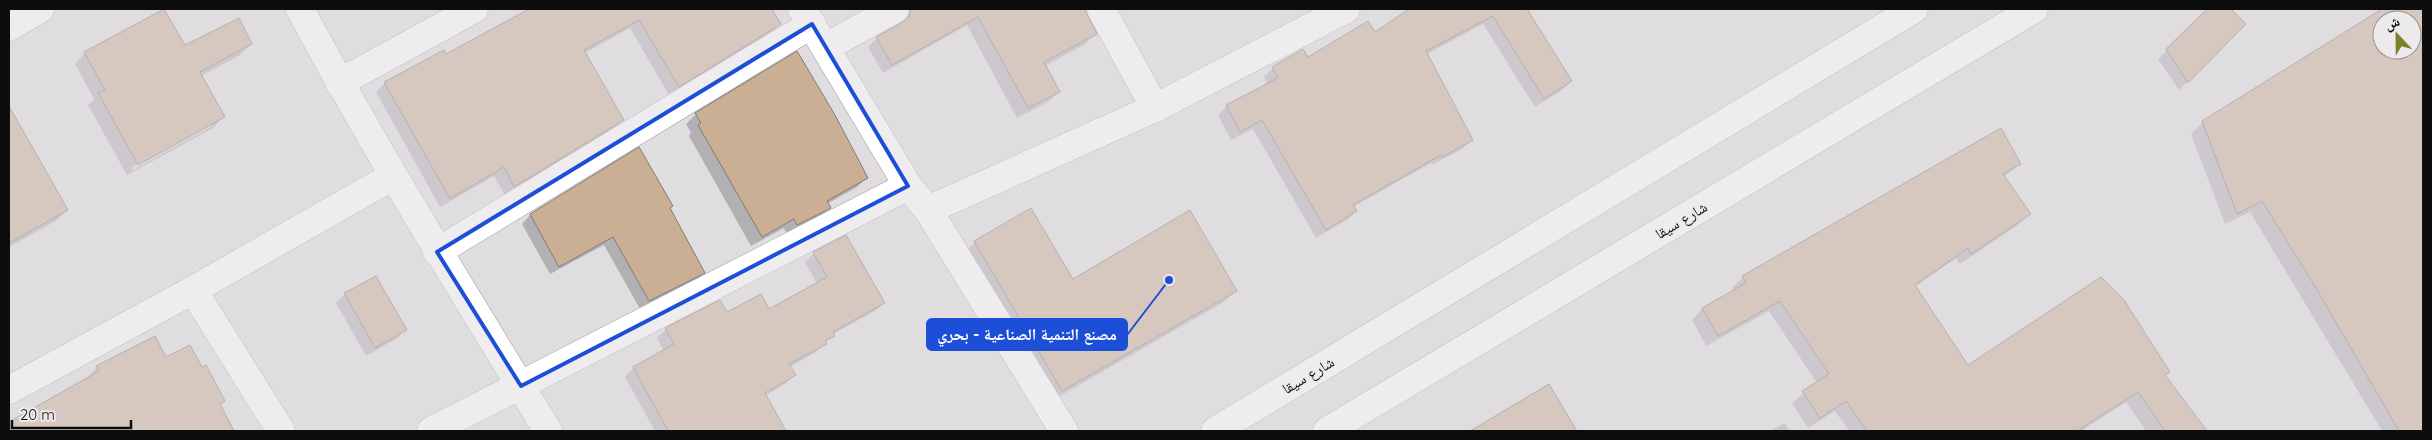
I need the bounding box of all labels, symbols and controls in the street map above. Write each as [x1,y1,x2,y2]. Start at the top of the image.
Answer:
north arrow [2372,10,2422,60]
text: ش [2382,12,2403,34]
street label: شارع سيقا [1651,197,1711,244]
callout: مصنع التنمية الصناعية - بحري [927,319,1127,350]
text: مصنع التنمية الصناعية - بحري [937,324,1117,347]
street label: شارع سيقا [1278,352,1338,399]
scale bar [12,398,131,430]
text: 20 m [20,405,55,424]

